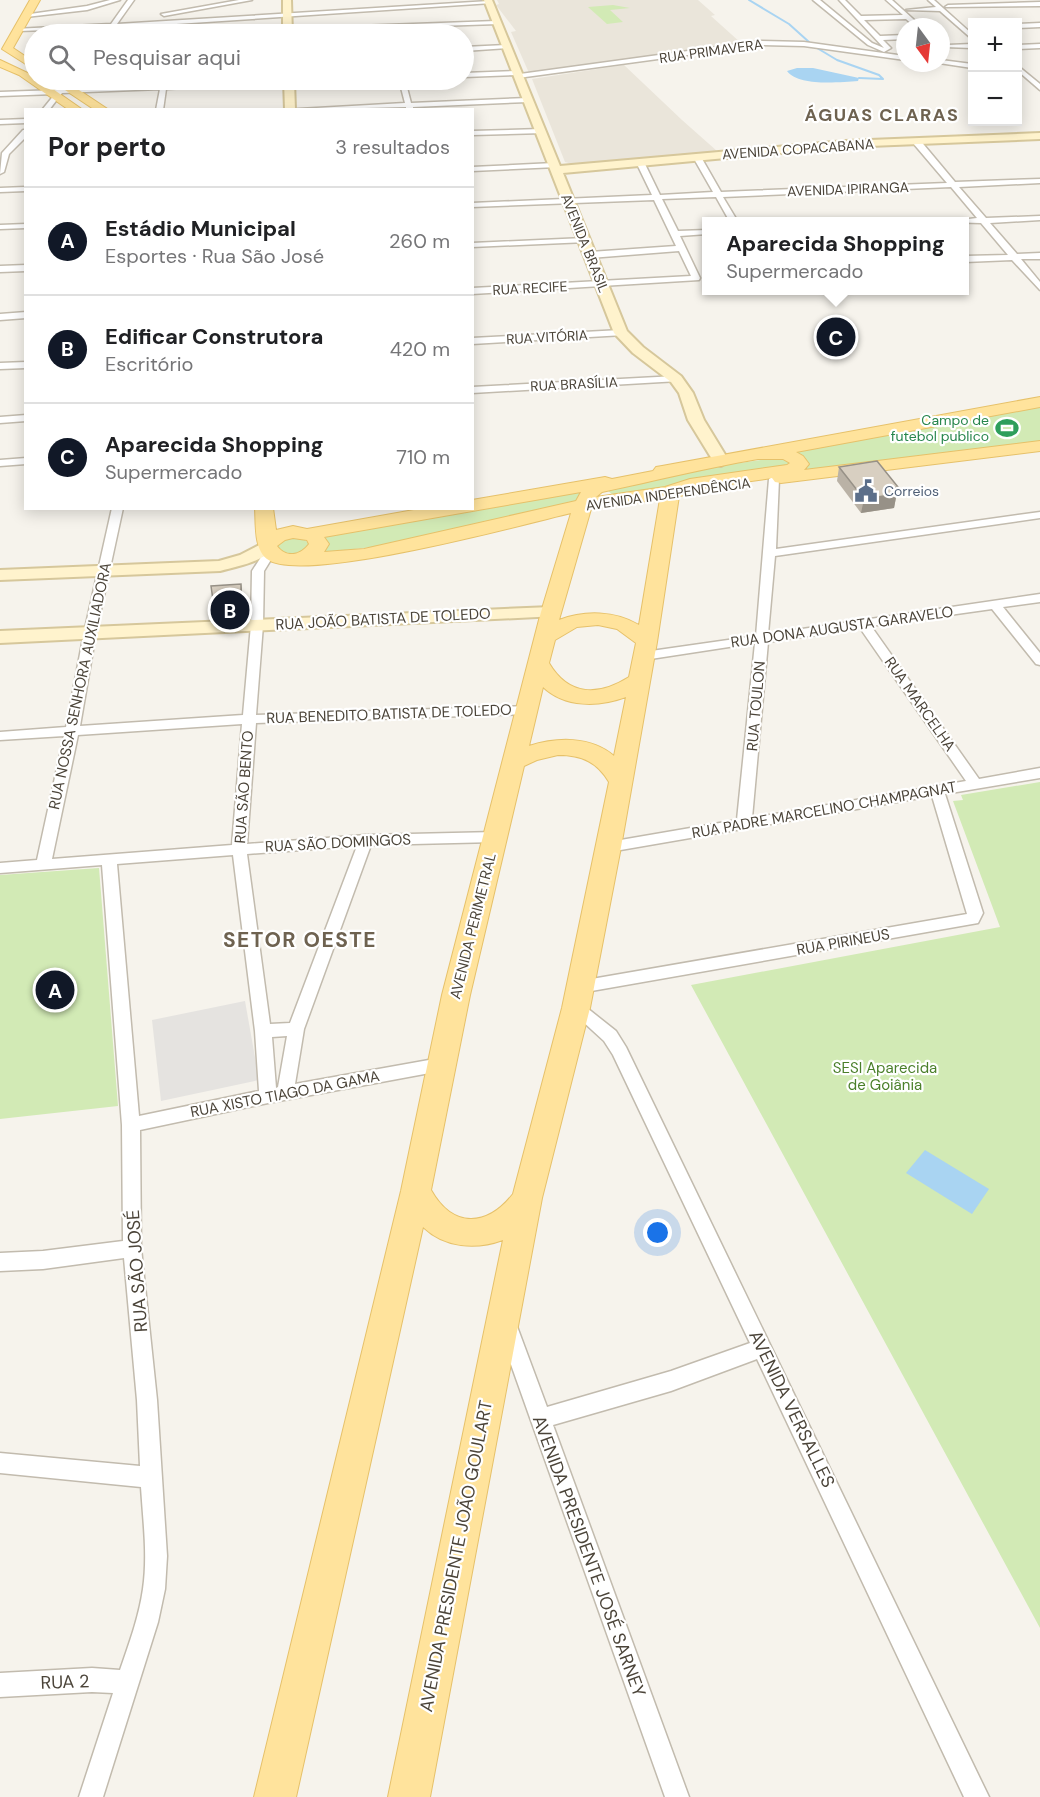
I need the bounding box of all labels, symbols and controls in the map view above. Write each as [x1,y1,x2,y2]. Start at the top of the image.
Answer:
north arrow [896,18,950,72]
map controls [968,18,1022,126]
button: + [968,18,1022,72]
search box [24,24,474,90]
street label: RUA PRIMAVERA [658,35,764,67]
icon: search [45,41,78,74]
text: Pesquisar aqui [93,43,241,72]
button: − [968,72,1022,126]
district label: ÁGUAS CLARAS [805,103,959,127]
text: Por perto [48,130,166,164]
text: 3 resultados [335,134,450,160]
street label: AVENIDA COPACABANA [721,135,875,163]
street label: AVENIDA IPIRANGA [787,178,909,200]
street label: AVENIDA BRASIL [557,191,613,295]
text: Estádio Municipal [105,214,296,243]
popup [702,217,969,295]
text: A [60,228,75,254]
text: 260 m [389,228,450,254]
text: Aparecida Shopping [726,229,945,258]
text: Esportes · Rua São José [105,243,324,269]
text: Supermercado [726,258,863,284]
street label: RUA RECIFE [492,277,568,299]
pin: C [816,314,856,360]
text: Edificar Construtora [105,322,323,351]
street label: RUA VITÓRIA [506,326,588,348]
text: B [61,336,74,362]
text: 420 m [390,336,450,362]
text: Escritório [105,351,193,377]
street label: RUA BRASÍLIA [530,373,618,395]
place label: Campo de futebol publico [891,411,989,445]
sports icon: Campo de futebol publico [994,415,1020,441]
text: Aparecida Shopping [105,430,324,459]
text: C [60,444,75,470]
text: 710 m [396,444,450,470]
text: Supermercado [105,459,242,485]
street label: AVENIDA INDEPENDÊNCIA [584,474,752,514]
public building icon: Correios [853,478,879,504]
place label: Correios [884,482,939,500]
street label: RUA NOSSA SENHORA AUXILIADORA [44,561,116,811]
pin: B [210,588,250,632]
street label: RUA DONA AUGUSTA GARAVELO [729,601,955,653]
street label: RUA JOÃO BATISTA DE TOLEDO [275,603,491,635]
street label: RUA MARCELHA [880,653,960,755]
street label: RUA TOULON [742,660,770,752]
street label: RUA BENEDITO BATISTA DE TOLEDO [266,700,512,728]
street label: RUA SÃO BENTO [230,730,258,844]
street label: RUA PADRE MARCELINO CHAMPAGNAT [690,777,958,843]
street label: RUA SÃO DOMINGOS [265,829,412,857]
street label: AVENIDA PERIMETRAL [445,851,501,1001]
street label: RUA PIRINEUS [795,924,891,960]
district label: SETOR OESTE [223,926,377,954]
pin: A [36,968,74,1012]
park label: SESI Aparecida de Goiânia [833,1058,937,1095]
street label: RUA XISTO TIAGO DA GAMA [189,1066,381,1122]
street label: RUA SÃO JOSÉ [121,1209,153,1333]
your location [643,1218,672,1247]
street label: AVENIDA VERSALLES [743,1326,841,1492]
street label: AVENIDA PRESIDENTE JOÃO GOULART [414,1398,498,1714]
street label: AVENIDA PRESIDENTE JOSÉ SARNEY [527,1412,651,1701]
street label: RUA 2 [40,1669,90,1695]

